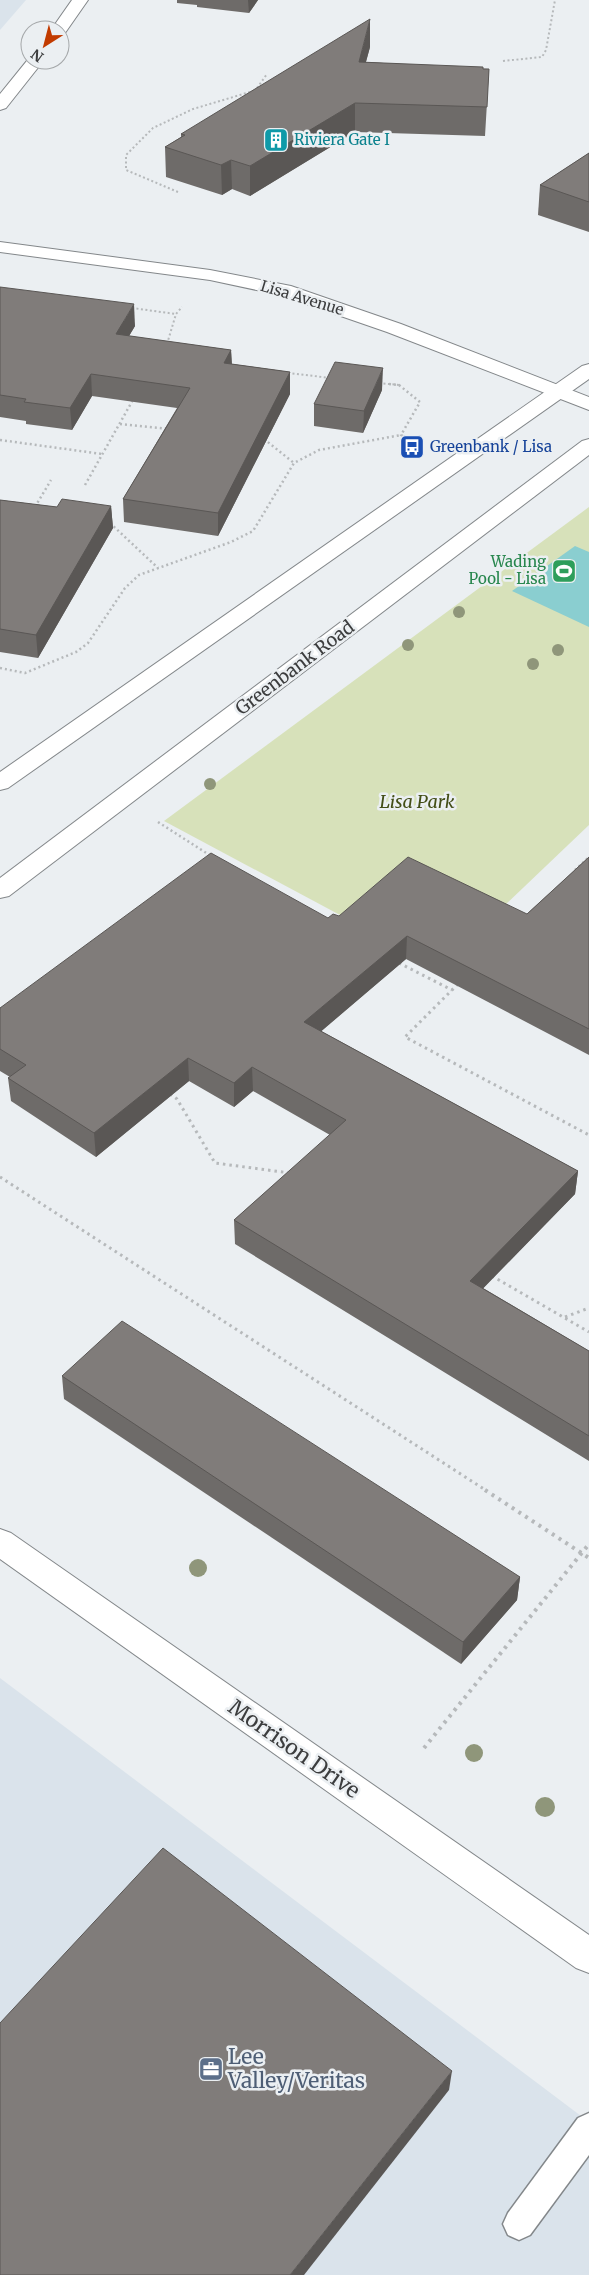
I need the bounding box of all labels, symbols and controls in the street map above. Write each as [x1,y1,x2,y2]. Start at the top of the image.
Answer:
north arrow [20,20,70,70]
text: N [28,45,47,66]
building icon: Riviera Gate I [263,127,289,153]
place label: Riviera Gate I [294,130,390,149]
street label: Lisa Avenue [258,276,346,319]
bus stop icon: Greenbank / Lisa [399,434,425,460]
place label: Greenbank / Lisa [430,437,552,456]
place label: Wading Pool - Lisa [469,552,546,588]
sports icon: Wading Pool - Lisa [551,558,577,584]
street label: Greenbank Road [231,615,359,720]
park label: Lisa Park [379,790,455,813]
street label: Morrison Drive [223,1693,365,1804]
place label: Lee Valley/Veritas [227,2043,365,2094]
office icon: Lee Valley/Veritas [198,2056,224,2082]

